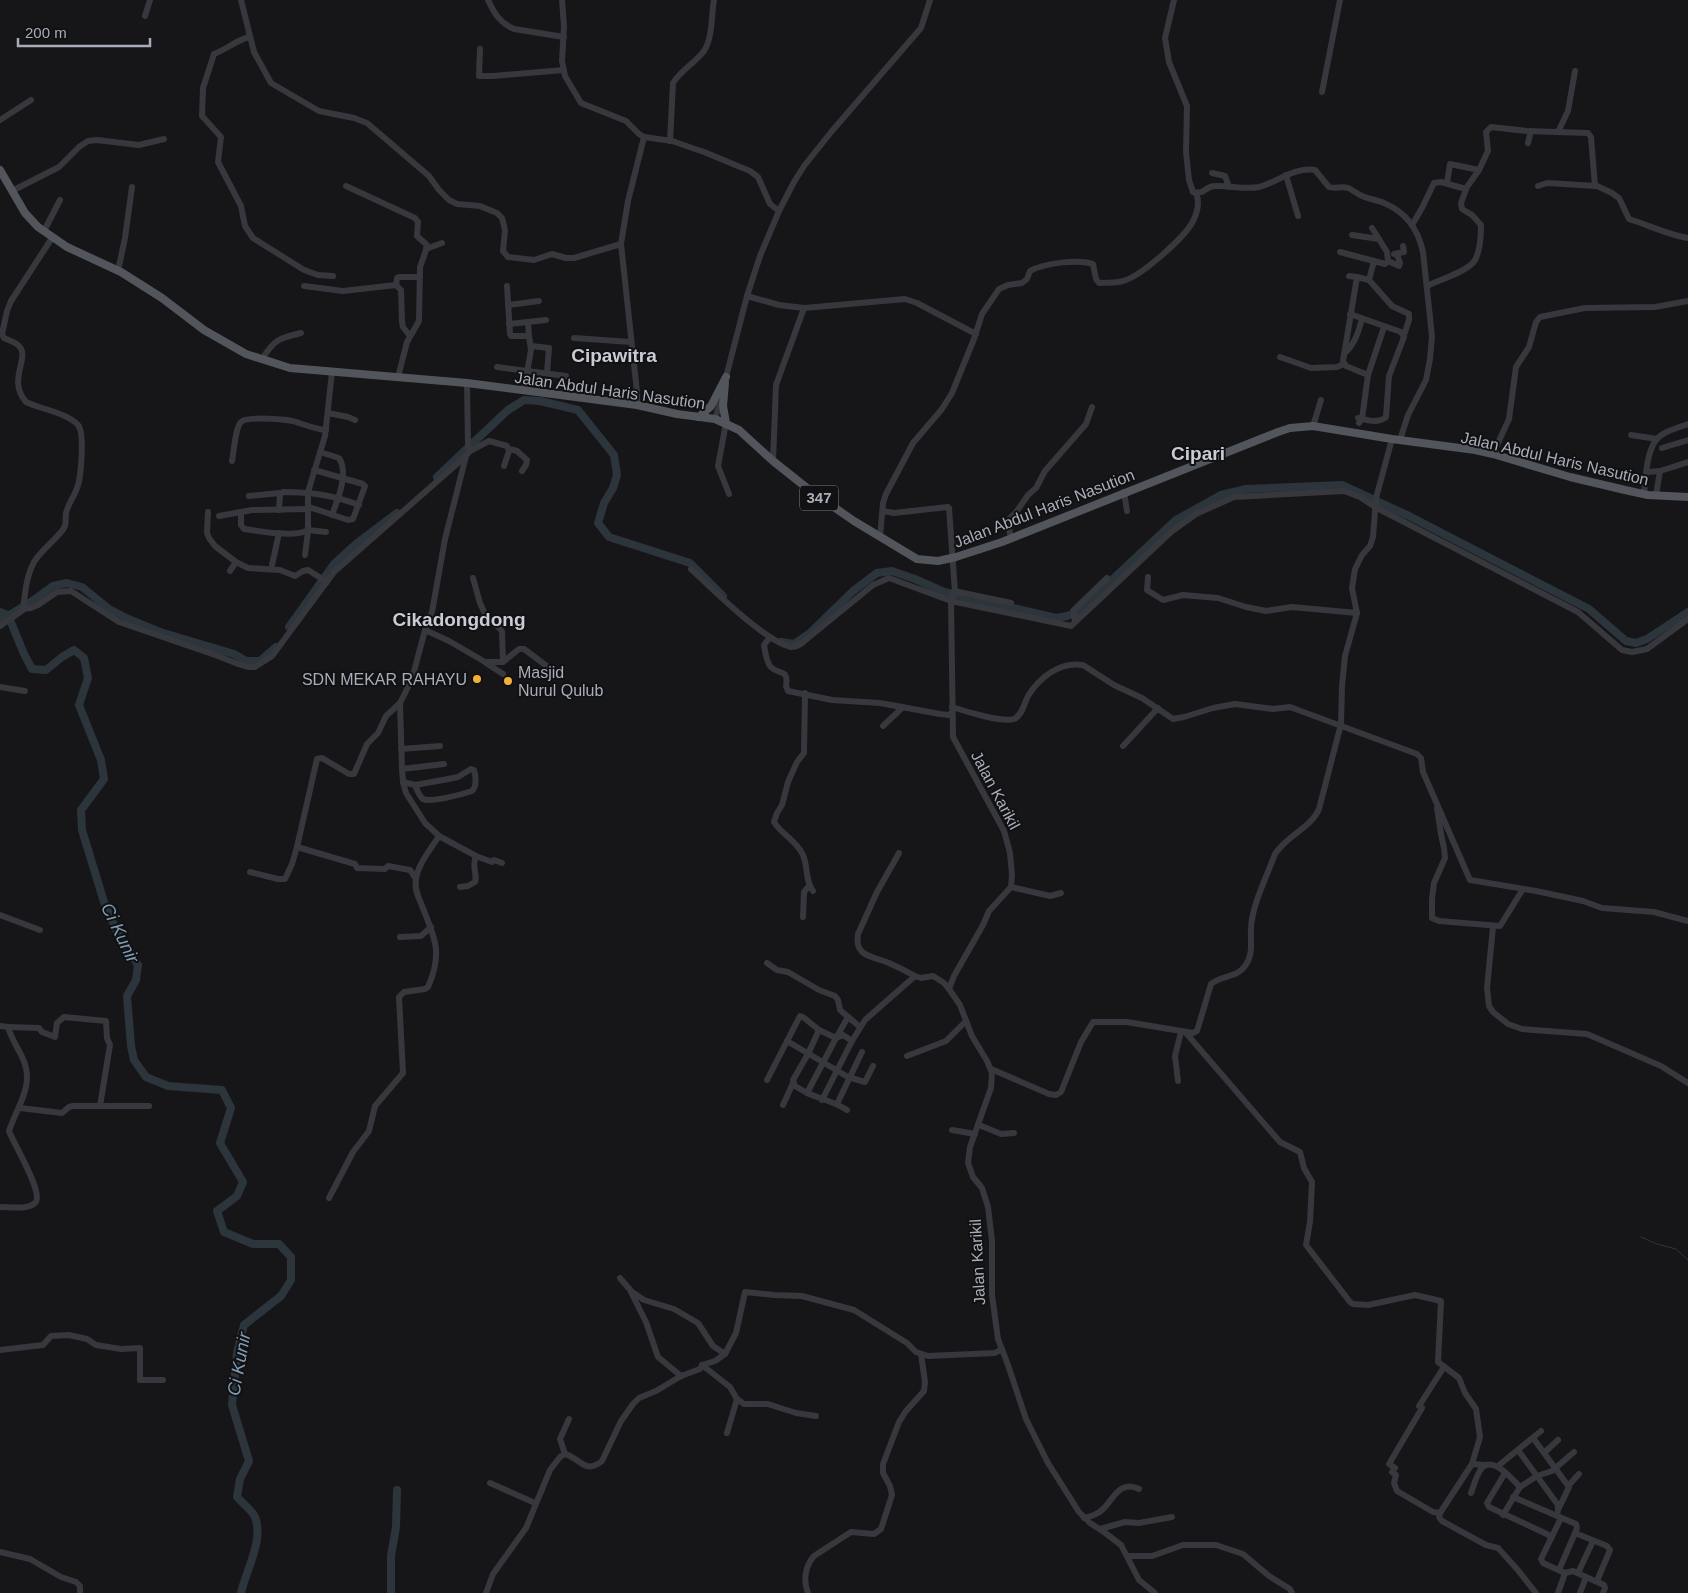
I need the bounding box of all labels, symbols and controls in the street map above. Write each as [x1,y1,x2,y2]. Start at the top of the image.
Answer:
scale bar [18,15,150,47]
text: 200 m [25,24,67,41]
district label: Cipawitra [571,345,657,366]
street label: Jalan Abdul Haris Nasution [514,369,706,412]
street label: Jalan Abdul Haris Nasution [1459,429,1650,488]
district label: Cipari [1171,443,1225,464]
street label: Jalan Abdul Haris Nasution [951,466,1137,551]
road number: 347 [800,486,838,510]
district label: Cikadongdong [393,609,525,630]
place label: Masjid Nurul Qulub [518,664,603,699]
place label: SDN MEKAR RAHAYU [302,671,467,688]
marker: SDN MEKAR RAHAYU [471,673,483,685]
marker: Masjid Nurul Qulub [502,675,514,687]
street label: Jalan Karikil [968,748,1023,832]
water label: Ci Kunir [97,900,143,967]
street label: Jalan Karikil [967,1218,988,1305]
water label: Ci Kunir [224,1330,255,1397]

